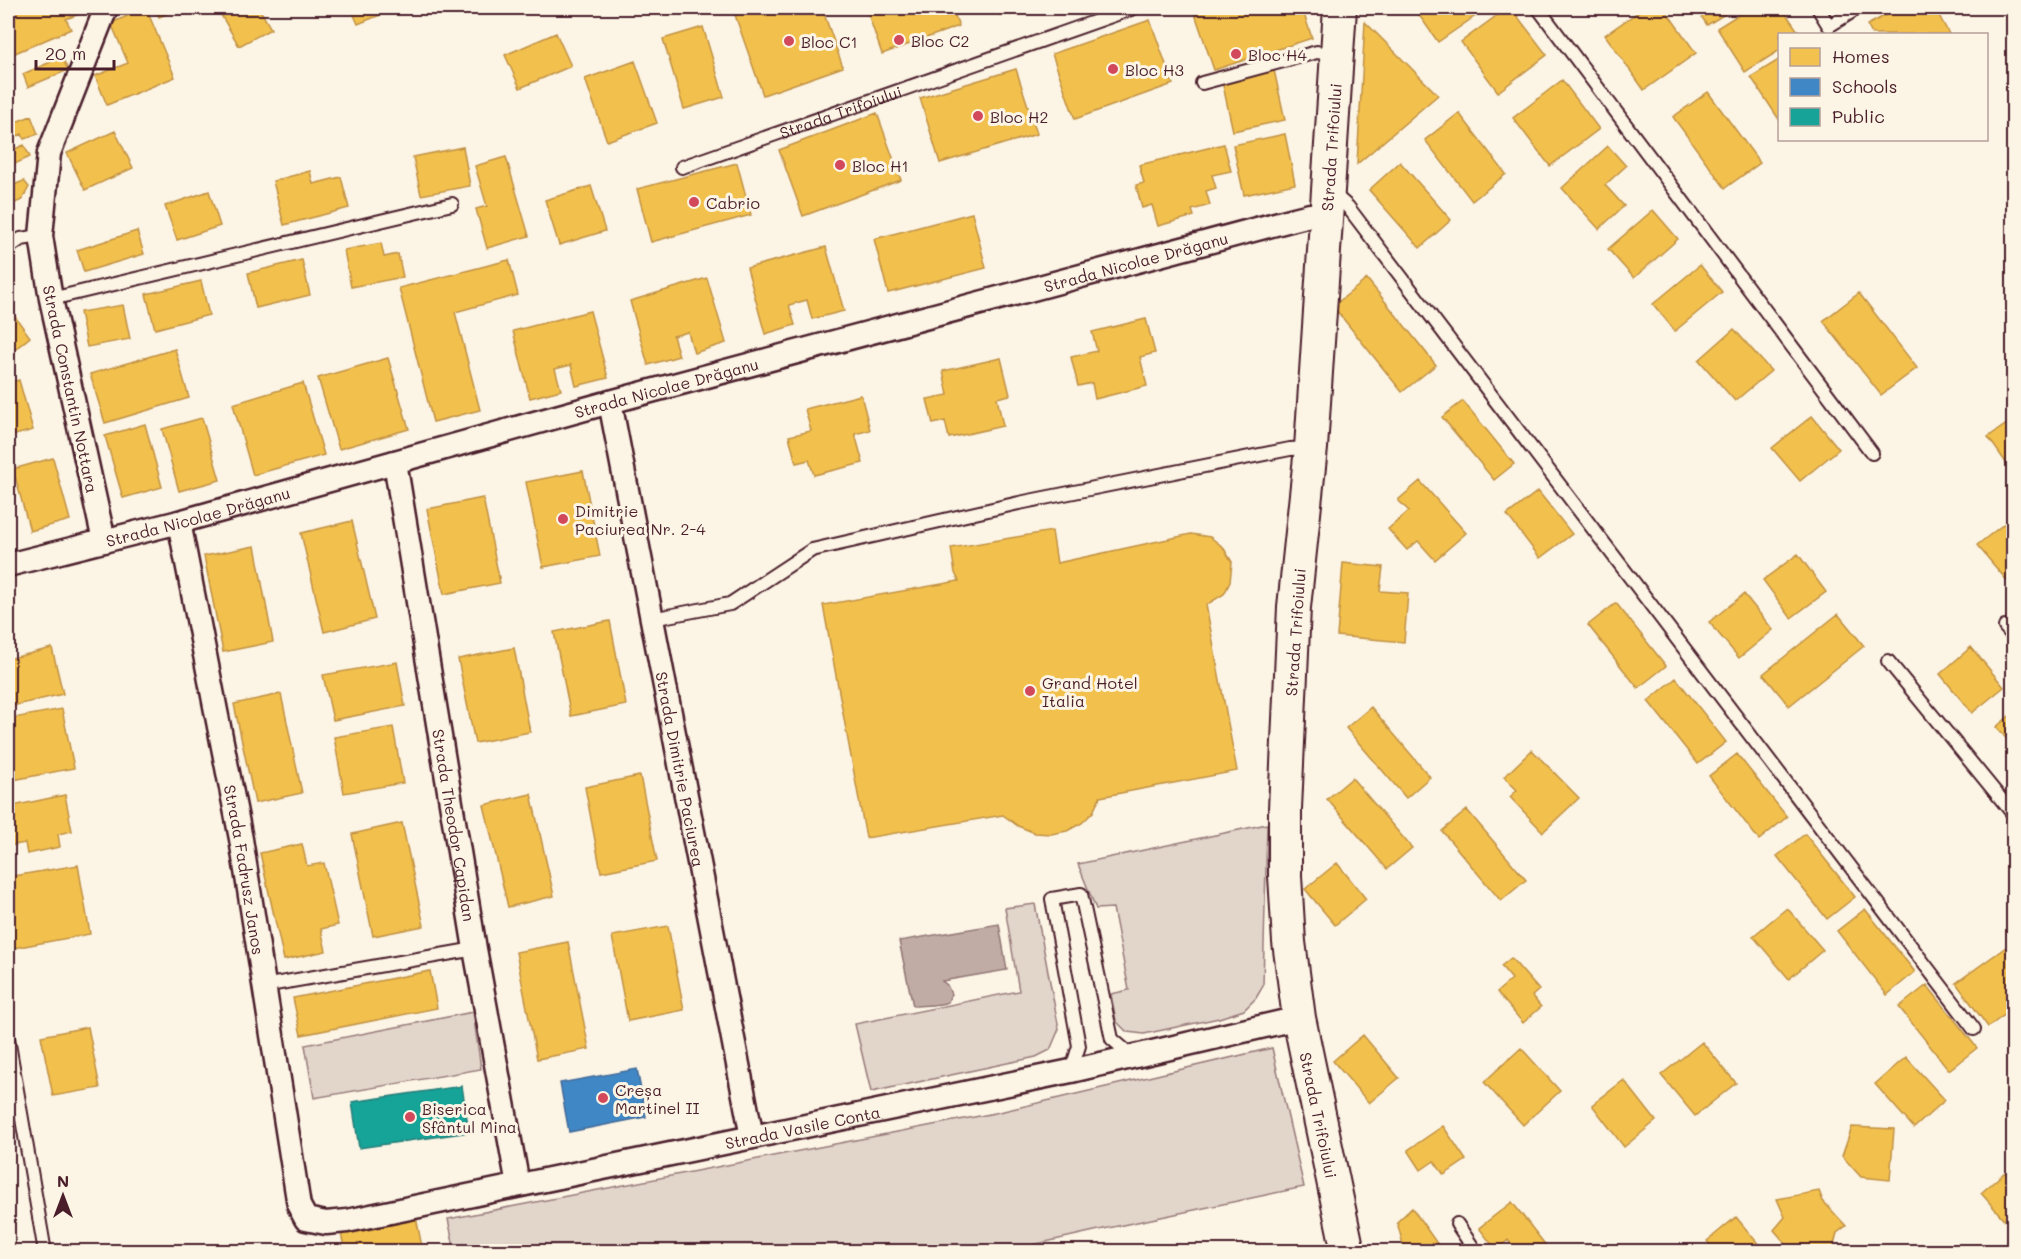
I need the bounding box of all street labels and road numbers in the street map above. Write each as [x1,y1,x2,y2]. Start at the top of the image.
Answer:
street label: Strada Trifoiului [776,80,904,142]
street label: Strada Trifoiului [1316,82,1346,212]
street label: Strada Nicolae Drăganu [1041,227,1230,296]
street label: Strada Constantin Nottara [39,283,103,495]
street label: Strada Nicolae Drăganu [572,352,761,422]
street label: Strada Nicolae Drăganu [103,481,292,551]
street label: Strada Trifoiului [1280,567,1310,697]
street label: Strada Dimitrie Paciurea [652,670,710,869]
street label: Strada Theodor Capidan [429,727,481,923]
street label: Strada Fadrusz Janos [220,783,270,956]
street label: Strada Trifoiului [1296,1050,1343,1180]
street label: Strada Vasile Conta [723,1100,882,1153]

